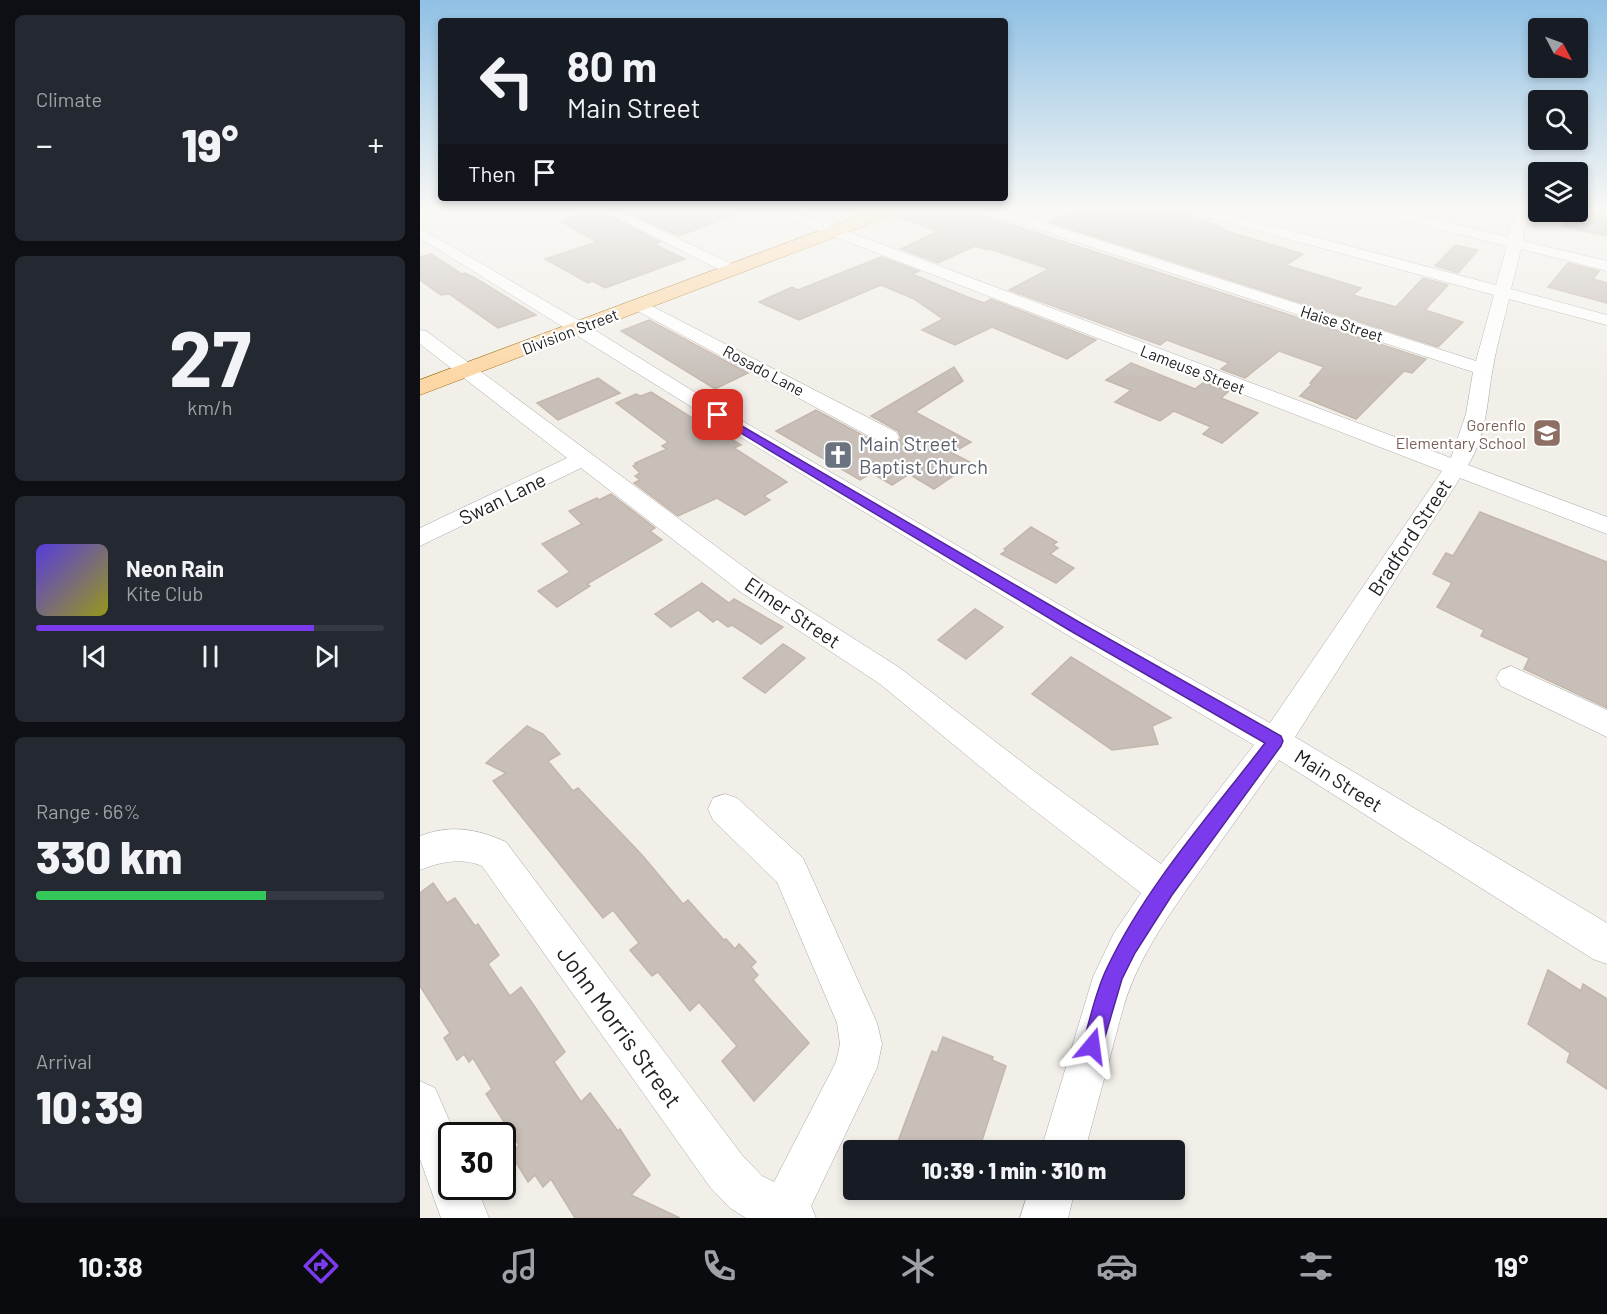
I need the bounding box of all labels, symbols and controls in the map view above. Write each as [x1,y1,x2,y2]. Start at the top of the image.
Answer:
north arrow [1528,18,1588,78]
map controls [1528,18,1588,222]
text: 80 m [567,40,657,90]
icon: left [468,42,546,120]
text: Climate [36,87,102,111]
button: search [1528,90,1588,150]
text: Main Street [567,91,701,123]
text: 19° [182,117,238,171]
text: − [36,124,53,164]
text: + [368,124,384,164]
icon: arrive [528,156,561,189]
text: Then [468,160,516,186]
button: layers [1528,162,1588,222]
street label: Haise Street [1298,301,1386,345]
street label: Division Street [519,304,621,358]
text: 27 [169,309,251,403]
street label: Lameuse Street [1138,340,1248,398]
street label: Rosado Lane [720,341,808,399]
pin [692,389,743,440]
text: km/h [187,395,233,419]
icon: arrive [701,398,734,431]
place label: Gorenflo Elementary School [1396,415,1526,452]
school or university icon: Gorenflo Elementary School [1531,417,1563,449]
place label: Main Street Baptist Church [859,431,988,478]
church icon: Main Street Baptist Church [822,439,854,471]
street label: Swan Lane [455,467,549,529]
street label: Bradford Street [1362,474,1456,600]
text: Neon Rain [126,555,224,581]
street label: Elmer Street [741,571,845,653]
text: Kite Club [126,581,203,605]
icon: previous [78,640,111,673]
icon: pause [194,640,227,673]
icon: next [310,640,343,673]
street label: Main Street [1291,744,1387,816]
text: Range · 66% [36,799,140,823]
text: 330 km [36,829,182,883]
street label: John Morris Street [551,939,689,1113]
position arrow [1060,1014,1124,1078]
text: Arrival [36,1049,92,1073]
text: 10:39 [36,1079,143,1133]
speed limit sign: 30 [438,1122,516,1200]
text: 10:39 · 1 min · 310 m [922,1157,1106,1183]
icon: directions [300,1245,342,1287]
icon: music [499,1245,541,1287]
icon: phone [698,1245,740,1287]
icon: climate [897,1245,939,1287]
icon: car [1096,1245,1138,1287]
icon: filters [1295,1245,1337,1287]
text: 10:38 [79,1250,143,1282]
text: 19° [1494,1250,1528,1282]

